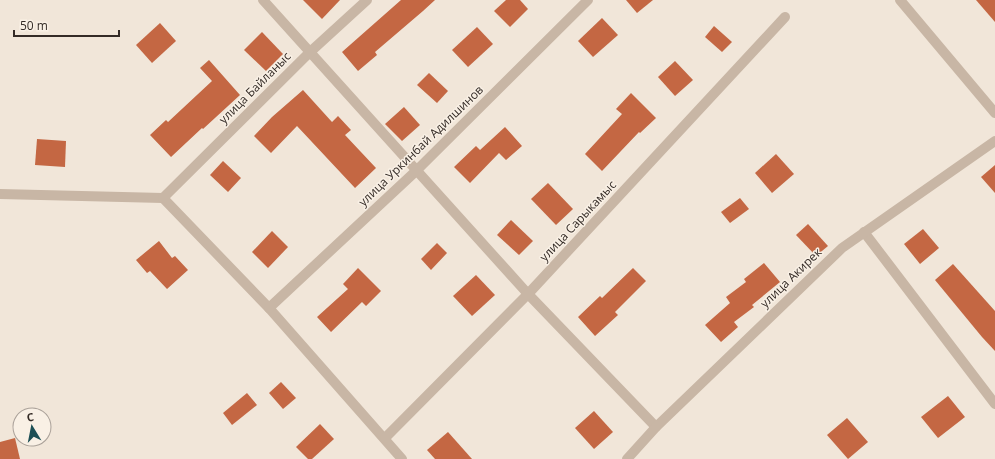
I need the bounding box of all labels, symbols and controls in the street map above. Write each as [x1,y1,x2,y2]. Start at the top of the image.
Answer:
scale bar [14,12,119,38]
text: 50 m [20,17,48,34]
street label: улица Байланыс [215,48,295,127]
street label: улица Уркинбай Адилшинов [354,81,487,210]
street label: улица Сарыкамыс [536,176,620,265]
street label: улица Акирек [756,243,826,311]
north arrow [12,407,52,447]
text: С [25,409,35,425]

